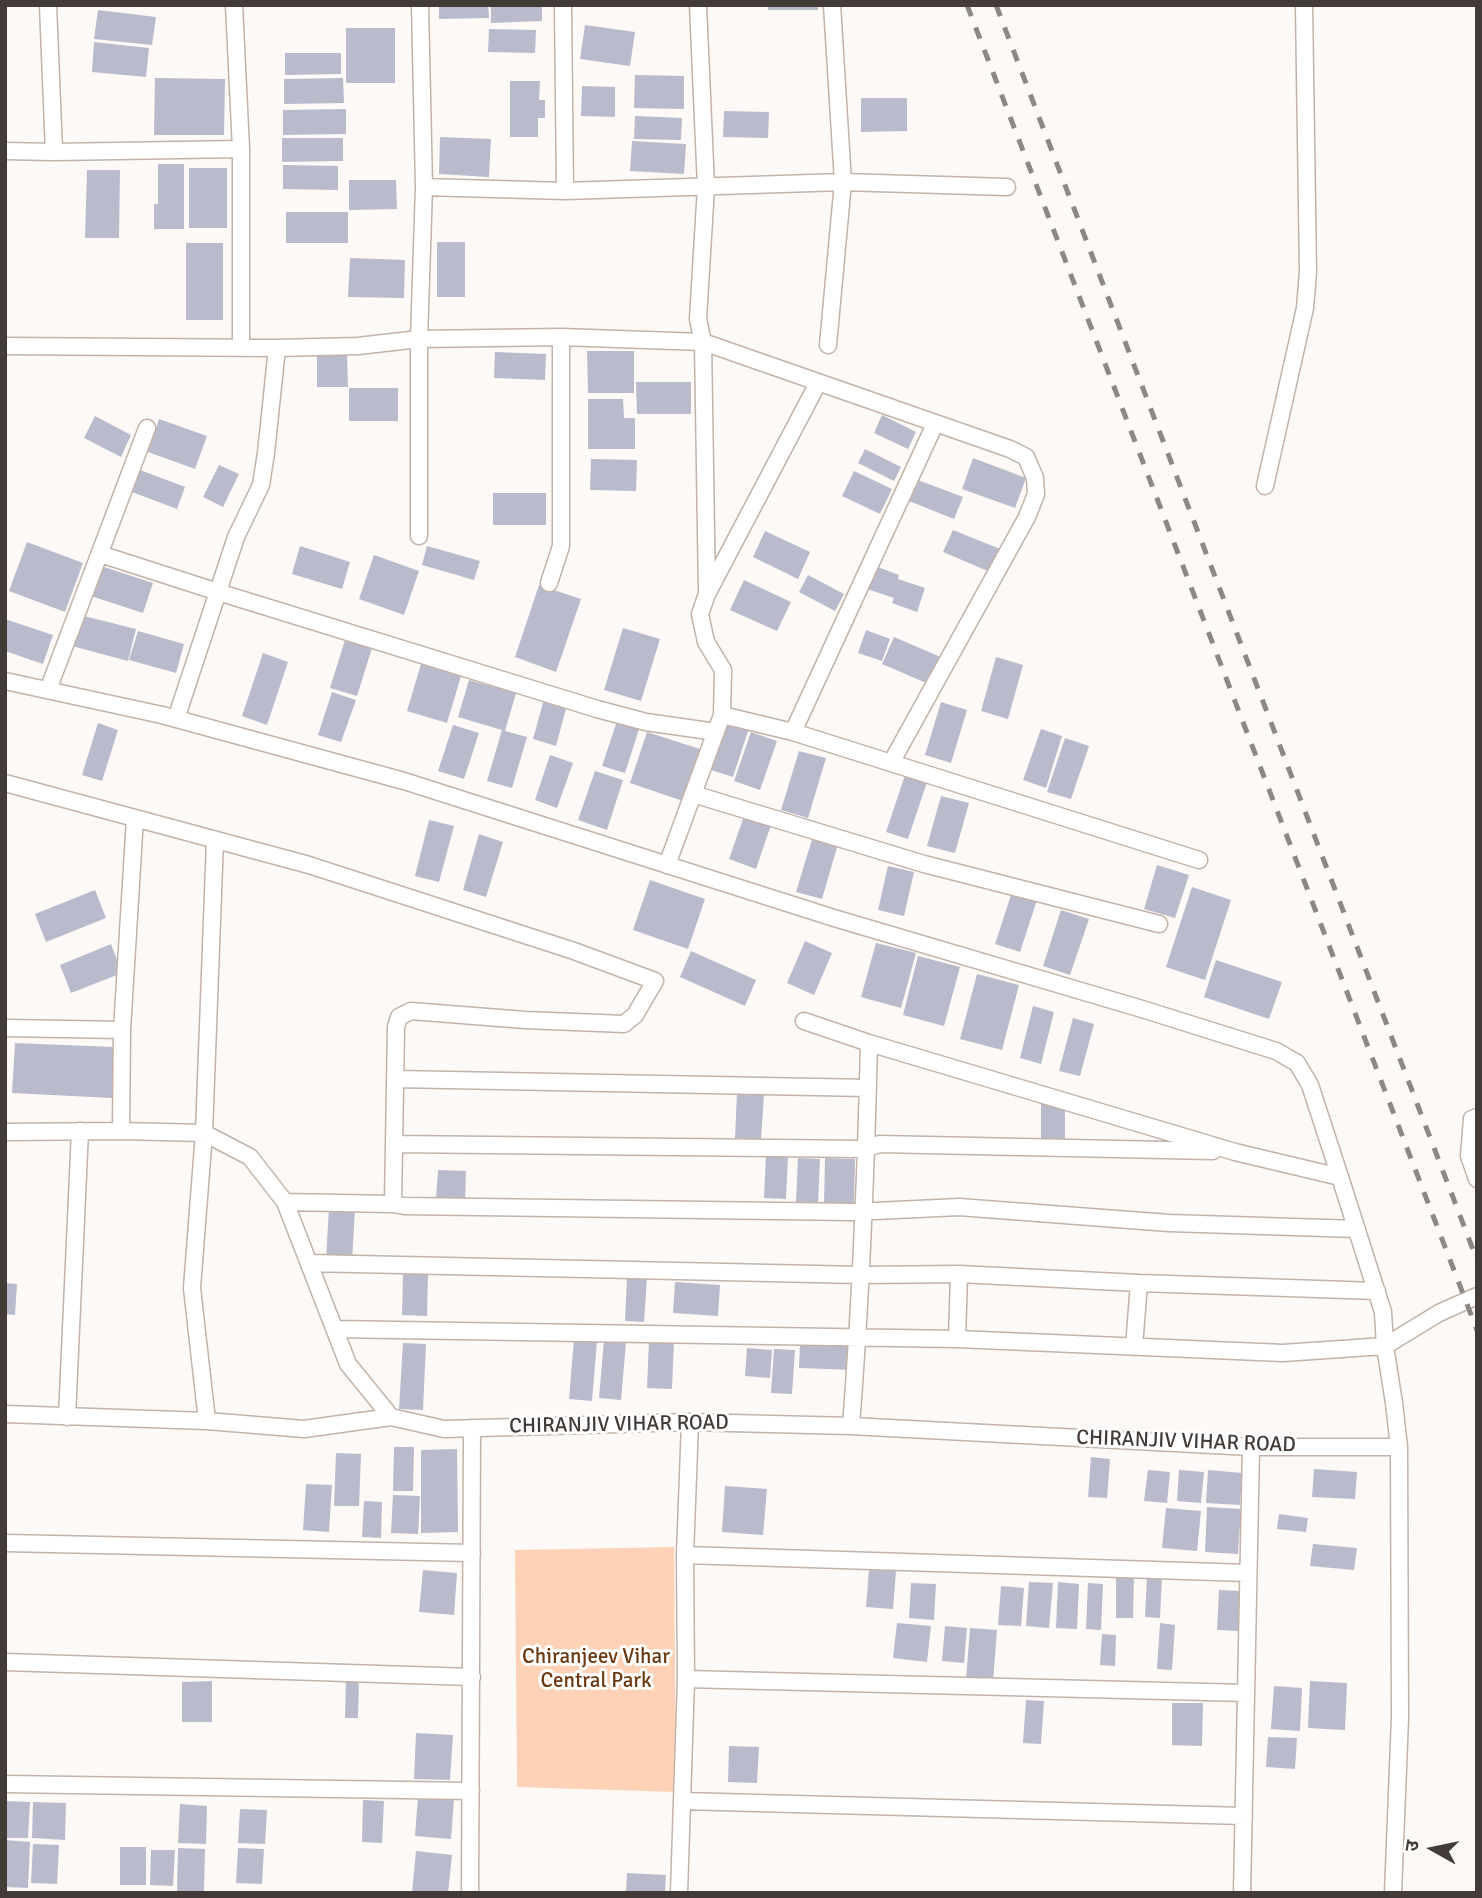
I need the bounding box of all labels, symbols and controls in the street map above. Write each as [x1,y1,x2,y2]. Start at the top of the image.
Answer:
street label: CHIRANJIV VIHAR ROAD [509,1410,729,1440]
street label: CHIRANJIV VIHAR ROAD [1076,1426,1296,1458]
park label: Chiranjeev Vihar Central Park [522,1644,670,1694]
north arrow [1398,1814,1468,1884]
text: उ [1400,1838,1425,1853]

